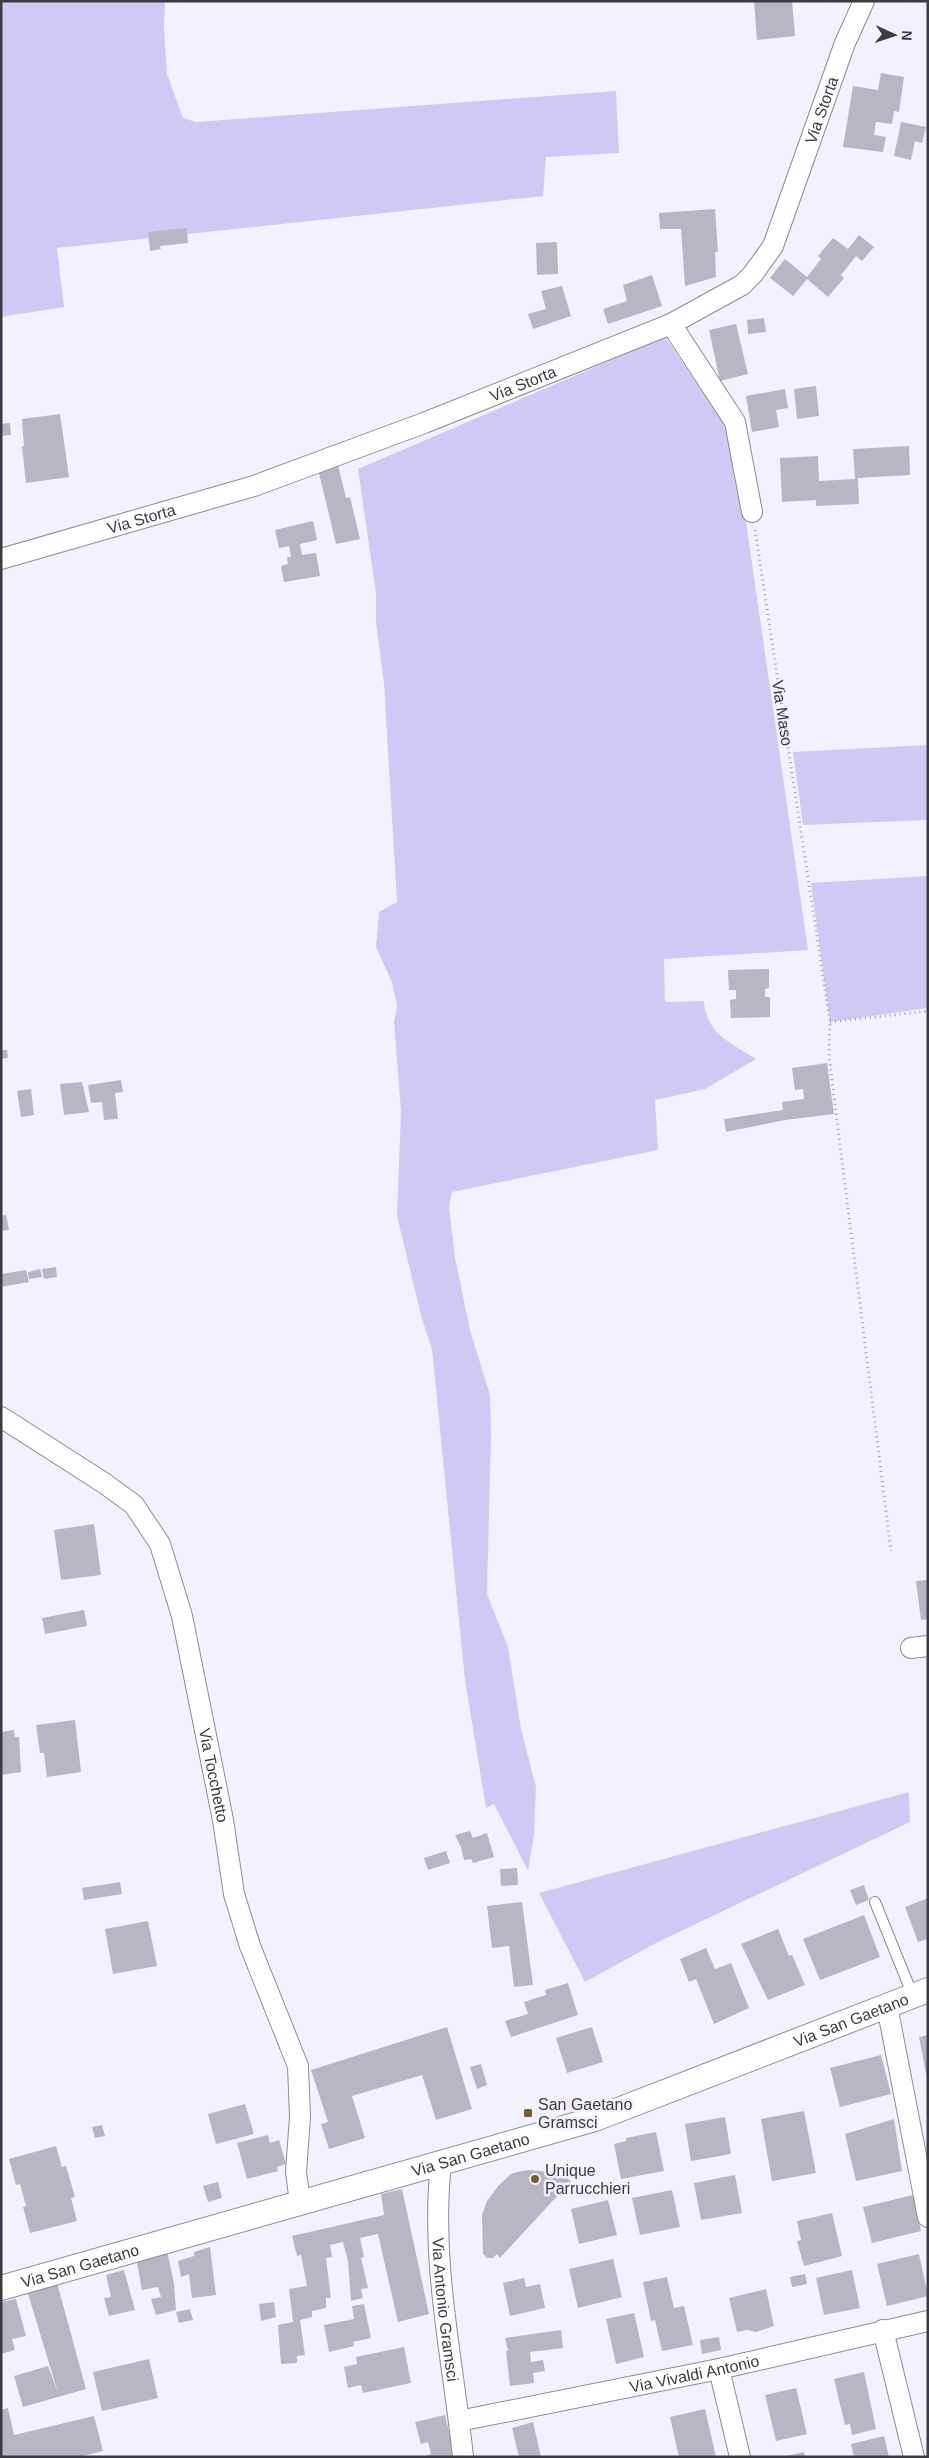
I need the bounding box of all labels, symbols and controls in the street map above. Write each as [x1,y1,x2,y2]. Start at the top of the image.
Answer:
north arrow [869,10,919,60]
text: N [899,30,915,41]
street label: Via Storta [802,74,841,146]
street label: Via Storta [487,363,559,405]
street label: Via Storta [105,501,178,537]
street label: Via Maso [769,679,796,747]
street label: Via Tocchetto [196,1727,231,1824]
street label: Via San Gaetano [791,1990,911,2050]
place label: San Gaetano Gramsci [538,2096,632,2131]
marker: San Gaetano Gramsci [522,2107,534,2119]
street label: Via San Gaetano [410,2130,531,2180]
place label: Unique Parrucchieri [545,2162,630,2197]
marker: Unique Parrucchieri [529,2173,541,2185]
street label: Via Antonio Gramsci [429,2237,461,2383]
street label: Via San Gaetano [19,2241,141,2291]
street label: Via Vivaldi Antonio [628,2352,761,2396]

